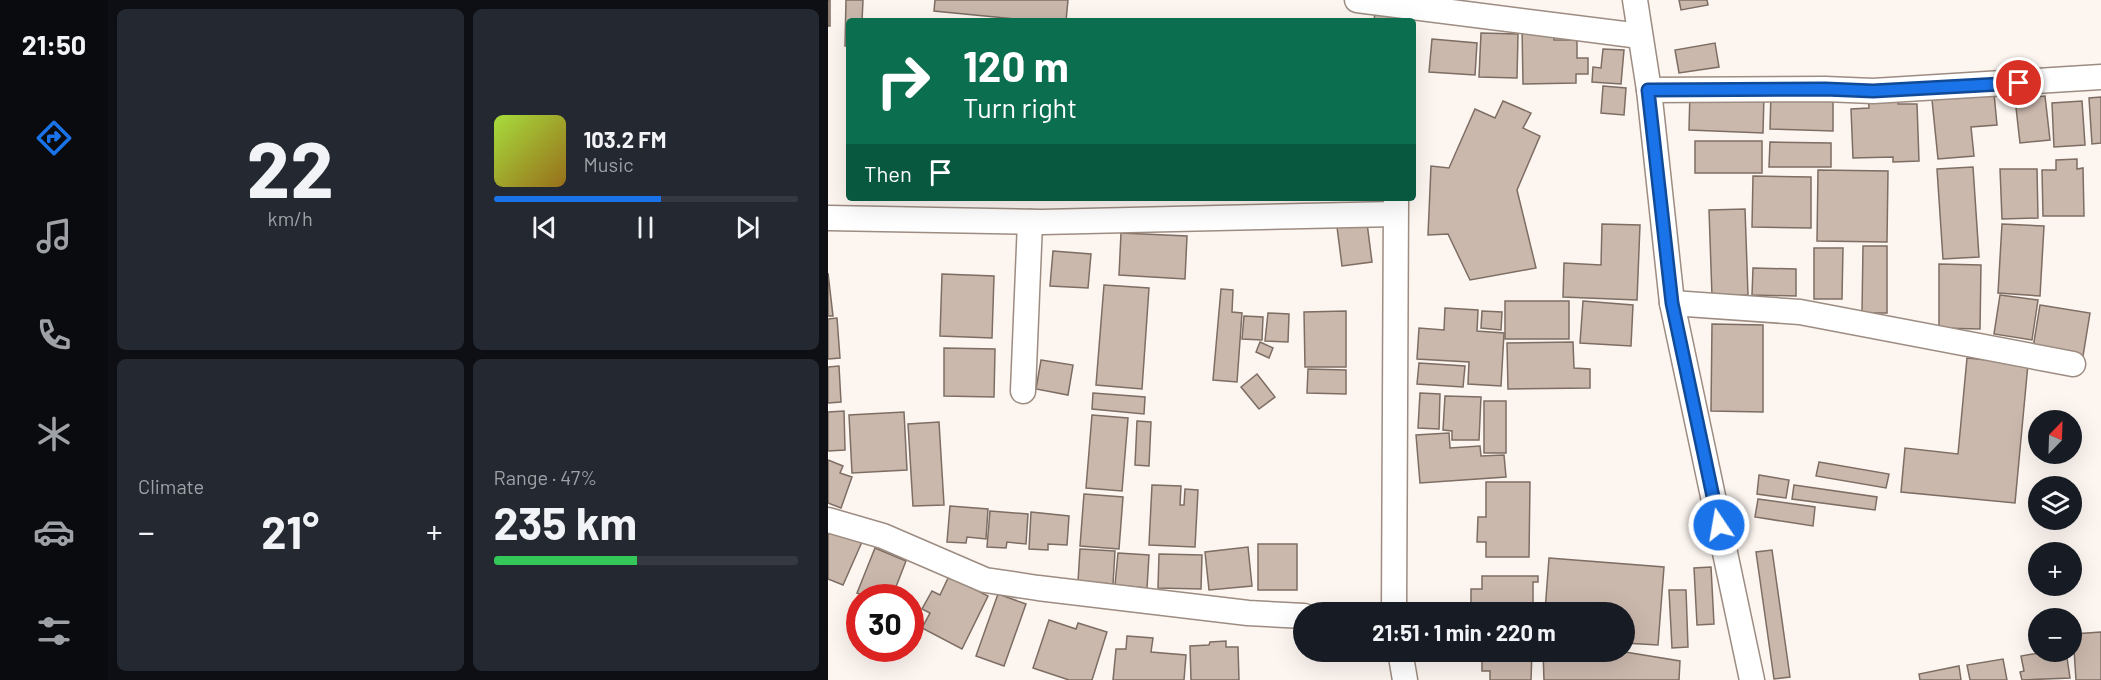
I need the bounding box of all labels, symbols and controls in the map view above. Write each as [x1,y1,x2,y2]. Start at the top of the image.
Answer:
text: 21:50 [22,28,86,60]
text: 120 m [963,40,1069,90]
icon: right [864,42,942,120]
pin [1993,57,2044,108]
icon: arrive [2002,66,2035,99]
text: Turn right [963,91,1077,123]
icon: directions [33,117,75,159]
text: 22 [247,120,334,214]
text: 103.2 FM [584,126,666,152]
text: Music [584,152,634,176]
icon: arrive [924,156,957,189]
text: Then [864,160,912,186]
text: km/h [268,206,313,230]
icon: previous [528,211,561,244]
icon: pause [629,211,662,244]
icon: next [731,211,764,244]
icon: music [33,215,75,257]
icon: phone [33,314,75,356]
north arrow [2028,410,2082,464]
map controls [2028,410,2082,662]
icon: climate [33,413,75,455]
text: Range · 47% [494,465,597,489]
text: Climate [138,474,204,498]
button: layers [2028,476,2082,530]
position arrow [1687,493,1751,557]
text: 235 km [494,495,637,549]
text: 21° [261,504,319,558]
icon: car [33,511,75,553]
text: − [138,511,155,551]
text: + [426,511,443,551]
button: + [2028,542,2082,596]
speed limit sign: 30 [846,584,924,662]
button: − [2028,608,2082,662]
icon: filters [33,610,75,652]
text: 21:51 · 1 min · 220 m [1372,619,1556,645]

